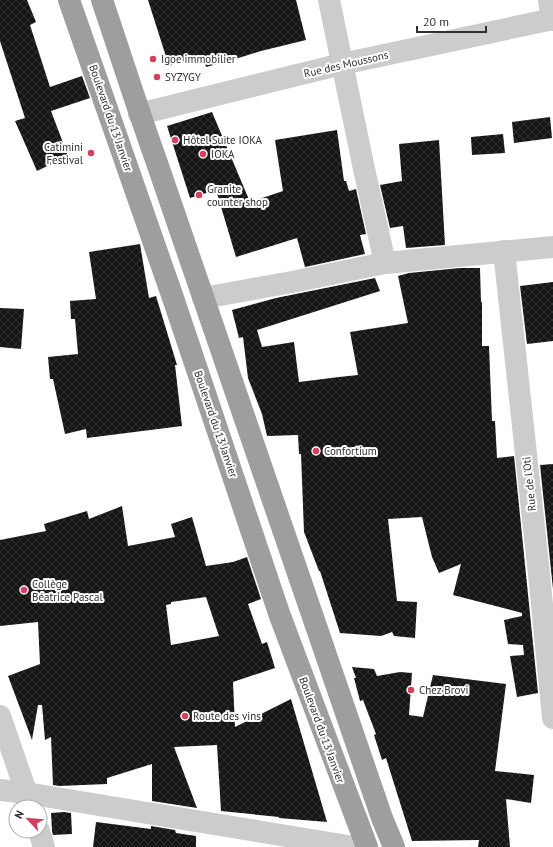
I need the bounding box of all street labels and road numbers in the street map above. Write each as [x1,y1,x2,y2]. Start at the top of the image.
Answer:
street label: Rue des Moussons [302,47,390,81]
street label: Boulevard du 13 Janvier [86,63,136,174]
street label: Boulevard du 13 Janvier [191,369,241,480]
street label: Rue de l'Oti [519,456,539,512]
street label: Boulevard du 13 Janvier [296,675,348,785]

